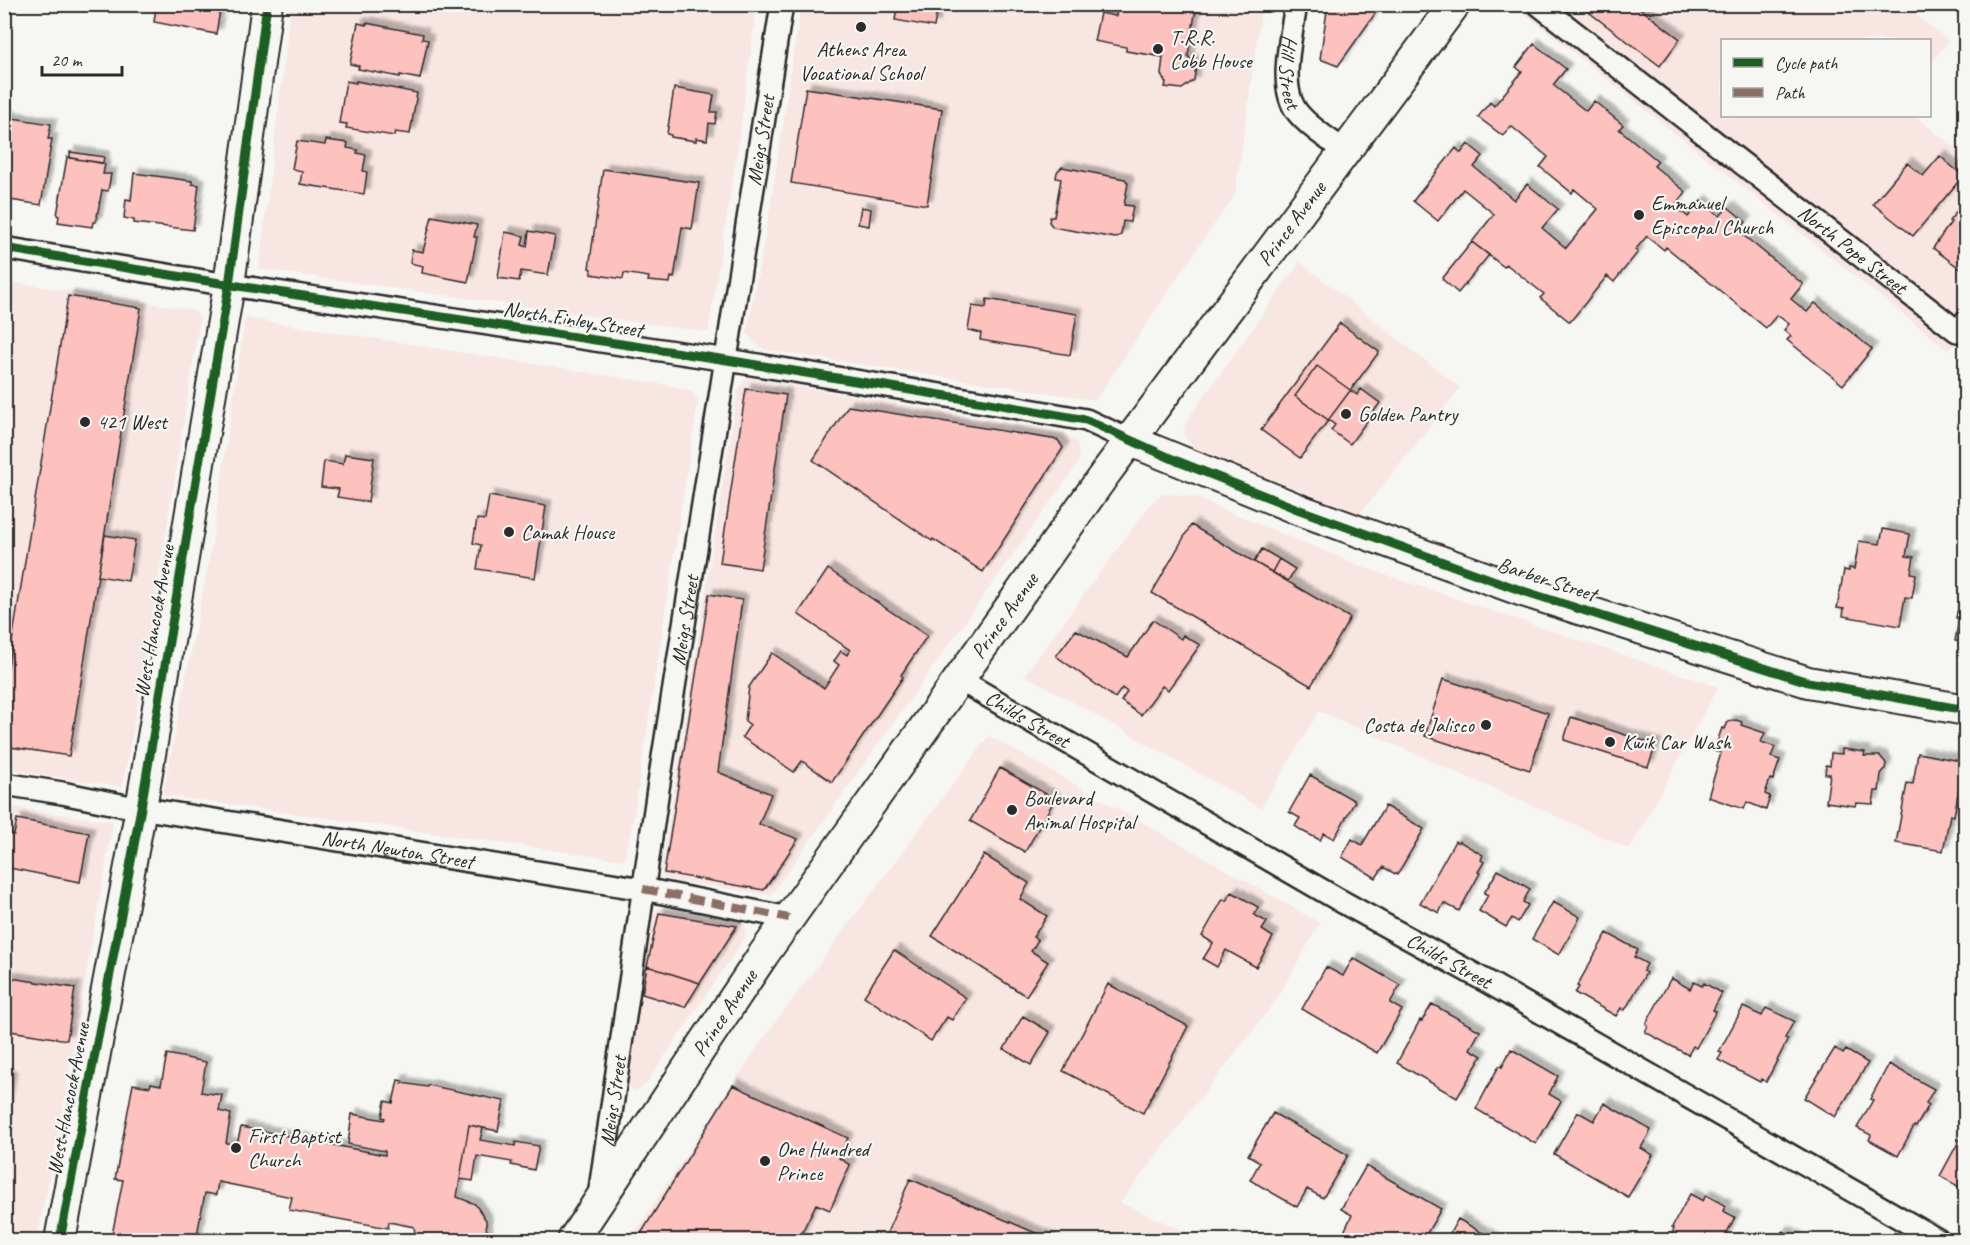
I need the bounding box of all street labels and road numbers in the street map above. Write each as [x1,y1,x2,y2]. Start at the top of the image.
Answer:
street label: Hill Street [1274,34,1307,116]
street label: Meigs Street [741,91,781,187]
street label: Prince Avenue [1251,175,1332,271]
street label: North Pope Street [1793,199,1914,301]
street label: North Finley Street [502,295,647,343]
street label: West Hancock Avenue [128,542,180,699]
street label: Barber Street [1494,551,1602,608]
street label: Prince Avenue [965,567,1044,663]
street label: Meigs Street [665,571,705,667]
street label: Childs Street [981,685,1076,755]
street label: North Newton Street [320,824,478,875]
street label: Childs Street [1402,927,1498,996]
street label: Prince Avenue [686,964,763,1061]
street label: West Hancock Avenue [41,1020,96,1177]
street label: Meigs Street [593,1052,632,1148]

